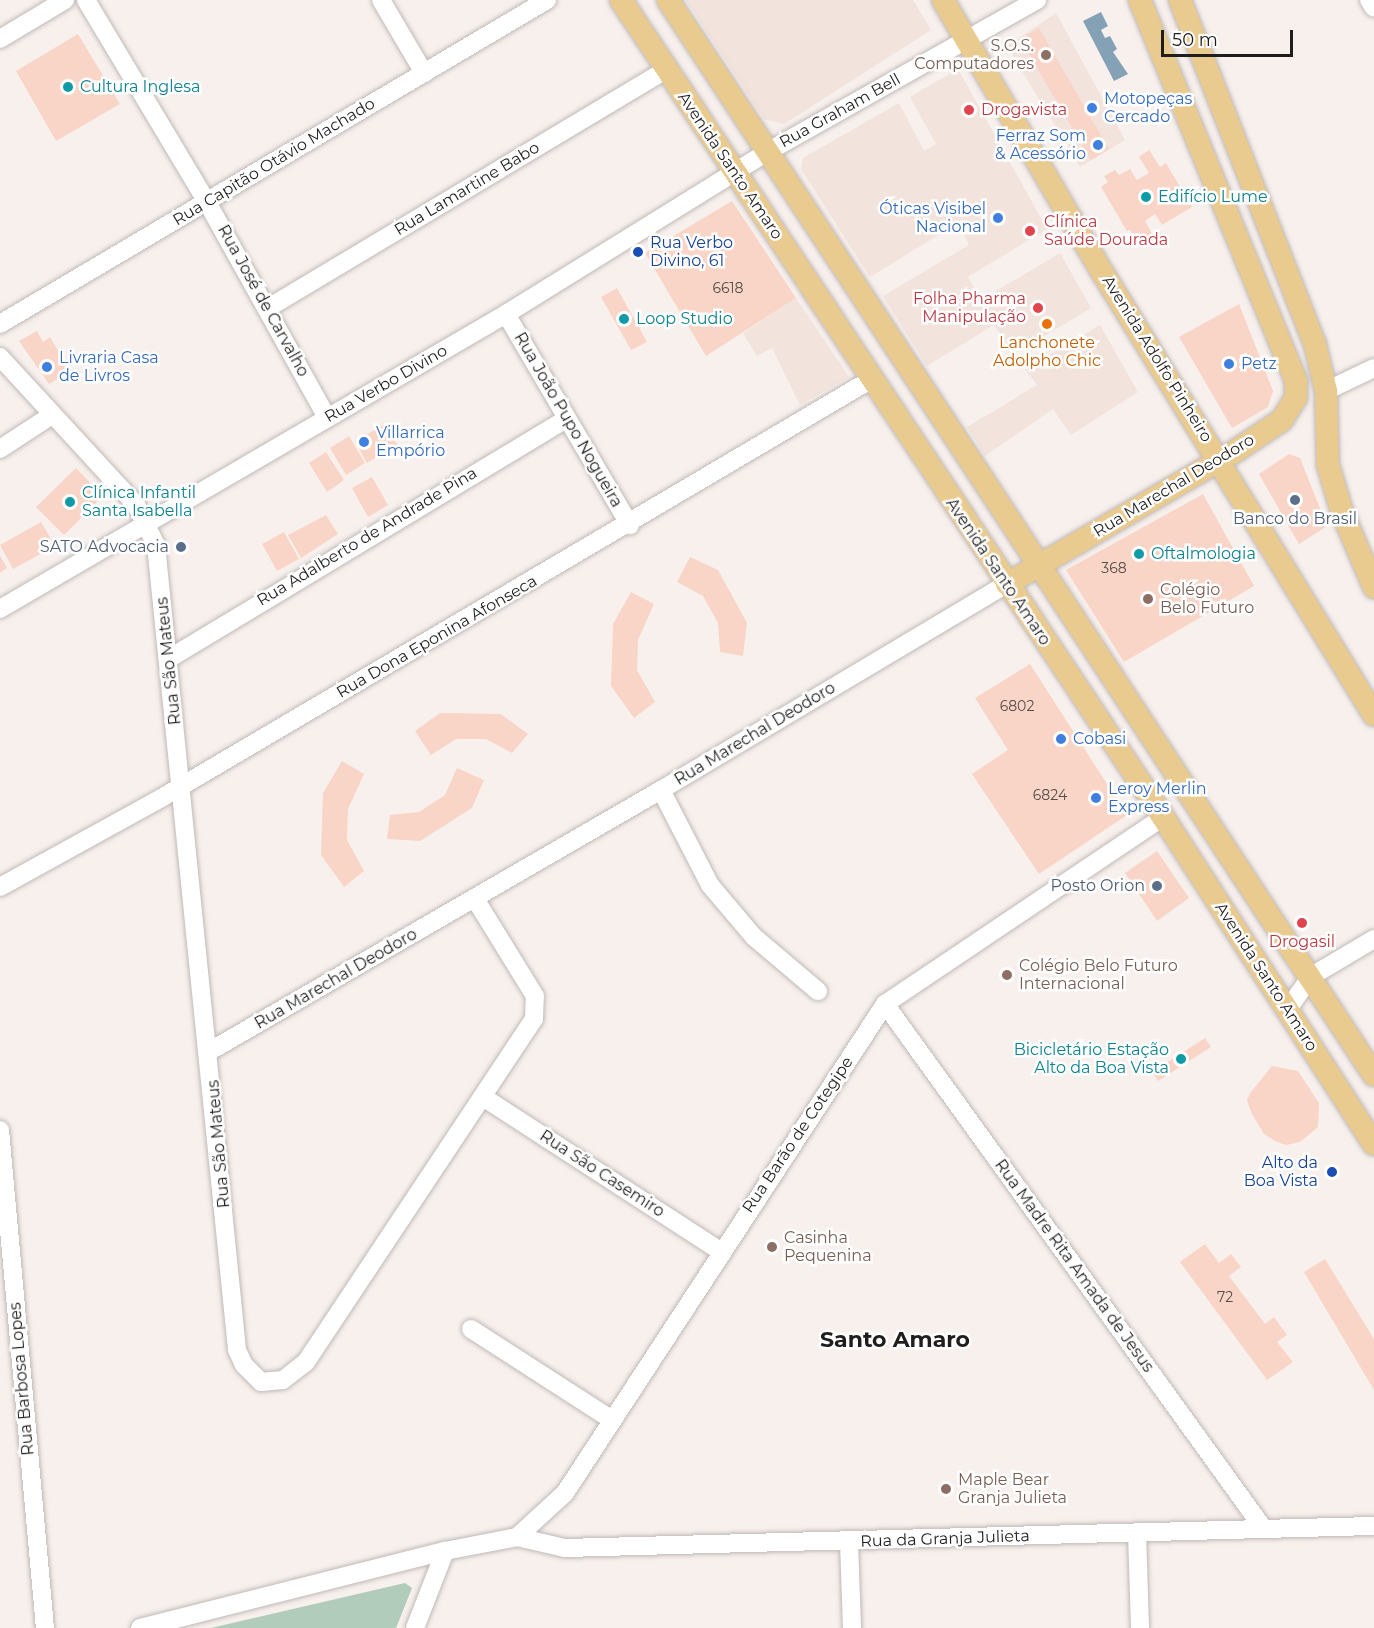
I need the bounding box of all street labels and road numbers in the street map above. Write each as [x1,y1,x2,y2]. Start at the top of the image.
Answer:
street label: Rua Graham Bell [776,70,904,152]
street label: Avenida Santo Amaro [674,89,786,243]
street label: Rua Capitão Otávio Machado [169,94,379,230]
street label: Rua Lamartine Babo [391,138,543,240]
street label: Rua José de Carvalho [213,222,313,380]
street label: Avenida Adolfo Pinheiro [1098,272,1216,446]
street label: Rua João Pupo Nogueira [510,329,626,511]
street label: Rua Verbo Divino [321,341,451,427]
street label: Rua Marechal Deodoro [1090,430,1258,542]
street label: Rua Adalberto de Andrade Pina [253,464,481,610]
street label: Avenida Santo Amaro [942,495,1054,649]
street label: Rua Dona Eponina Afonseca [333,572,541,702]
street label: Rua São Mateus [153,596,185,726]
street label: Rua Marechal Deodoro [671,678,839,790]
street label: Avenida Santo Amaro [1211,899,1321,1055]
street label: Rua Marechal Deodoro [251,925,421,1033]
street label: Rua Barão de Cotegipe [739,1053,857,1217]
street label: Rua São Mateus [204,1079,234,1209]
street label: Rua São Casemiro [536,1126,668,1222]
street label: Rua Madre Rita Amada de Jesus [990,1156,1158,1376]
street label: Rua Barbosa Lopes [6,1302,38,1456]
street label: Rua da Granja Julieta [860,1526,1030,1552]

